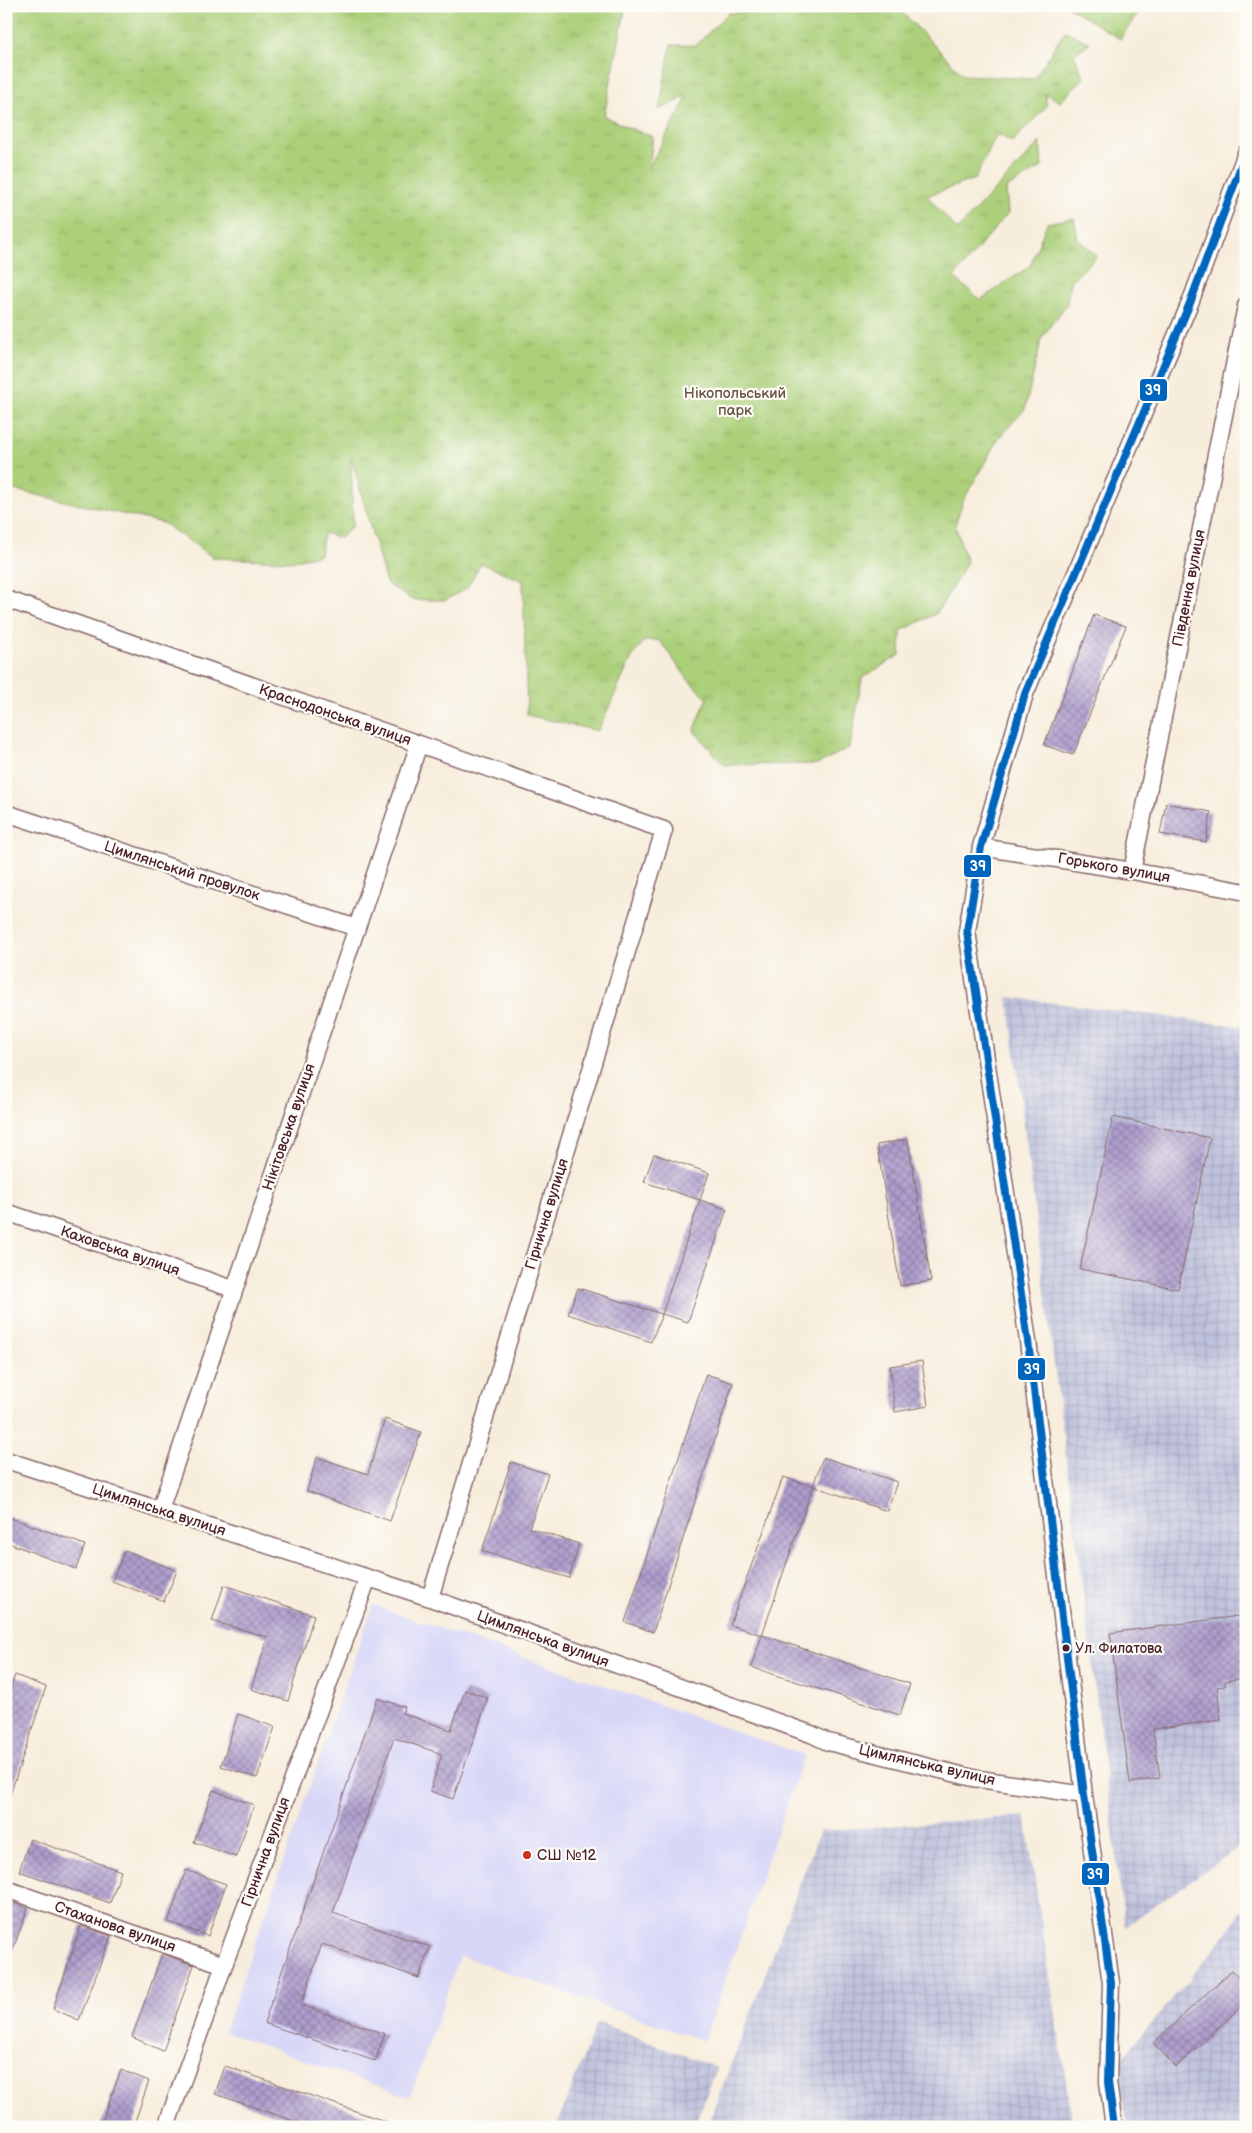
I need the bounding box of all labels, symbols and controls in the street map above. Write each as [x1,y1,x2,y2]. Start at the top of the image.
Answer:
line badge: 39 [1139,378,1168,402]
text: 39 [1145,382,1161,399]
park label: Нікопольський парк [684,384,786,420]
street label: Південна вулиця [1168,528,1210,648]
street label: Краснодонська вулиця [256,680,414,750]
street label: Цимлянський провулок [102,837,262,905]
street label: Горького вулиця [1056,849,1172,887]
line badge: 39 [963,854,992,878]
text: 39 [970,858,986,875]
street label: Нікітовська вулиця [258,1061,320,1193]
street label: Гірнична вулиця [521,1156,573,1272]
street label: Каховська вулиця [58,1222,182,1280]
line badge: 39 [1017,1357,1046,1381]
text: 39 [1024,1361,1040,1378]
street label: Цимлянська вулиця [90,1479,228,1541]
street label: Цимлянська вулиця [474,1606,612,1672]
place label: Ул. Филатова [1075,1640,1163,1657]
marker: Ул. Филатова [1061,1643,1071,1653]
street label: Цимлянська вулиця [857,1740,997,1790]
street label: Гірнична вулиця [237,1795,295,1909]
place label: СШ №12 [537,1846,597,1865]
marker: СШ №12 [521,1849,533,1861]
line badge: 39 [1081,1862,1110,1886]
text: 39 [1087,1866,1103,1883]
street label: Стаханова вулиця [52,1897,178,1957]

